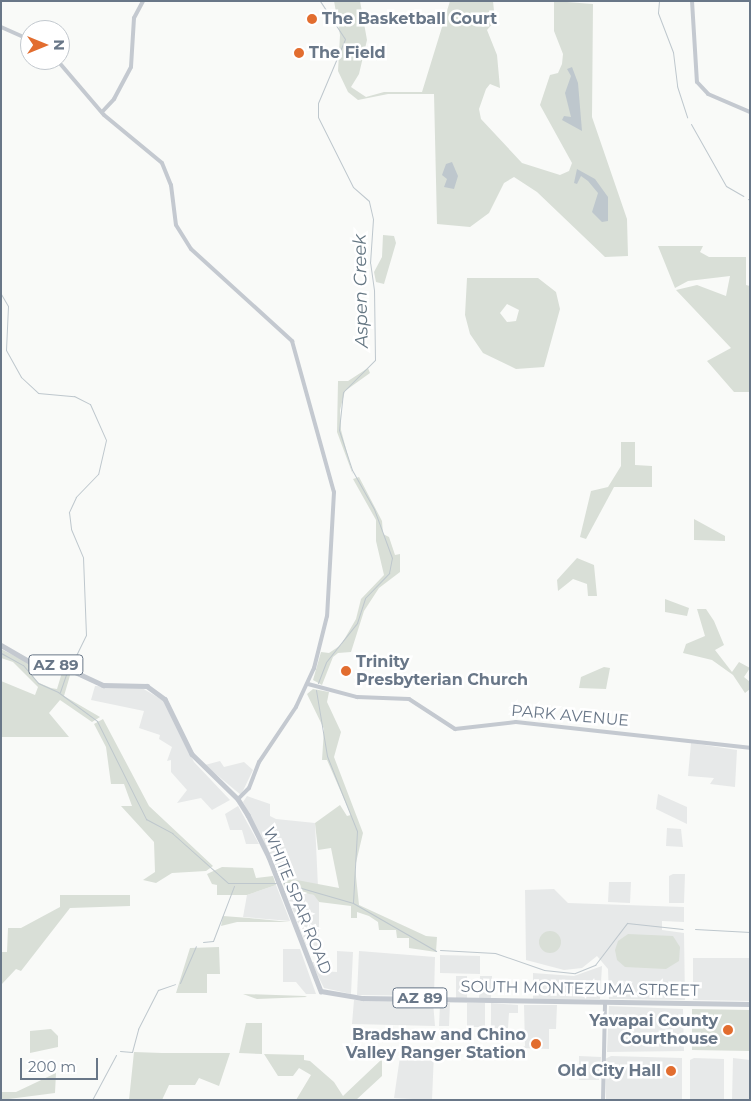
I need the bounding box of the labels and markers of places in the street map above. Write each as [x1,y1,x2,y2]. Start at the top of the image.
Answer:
place label: The Basketball Court [322,9,497,29]
marker: The Basketball Court [306,13,318,25]
place label: The Field [309,43,386,63]
marker: The Field [293,47,305,59]
place label: Trinity Presbyterian Church [356,652,528,690]
marker: Trinity Presbyterian Church [340,665,352,677]
place label: Yavapai County Courthouse [589,1011,718,1049]
marker: Yavapai County Courthouse [722,1024,734,1036]
place label: Bradshaw and Chino Valley Ranger Station [346,1025,526,1063]
marker: Bradshaw and Chino Valley Ranger Station [530,1038,542,1050]
place label: Old City Hall [558,1061,661,1081]
marker: Old City Hall [665,1065,677,1077]

